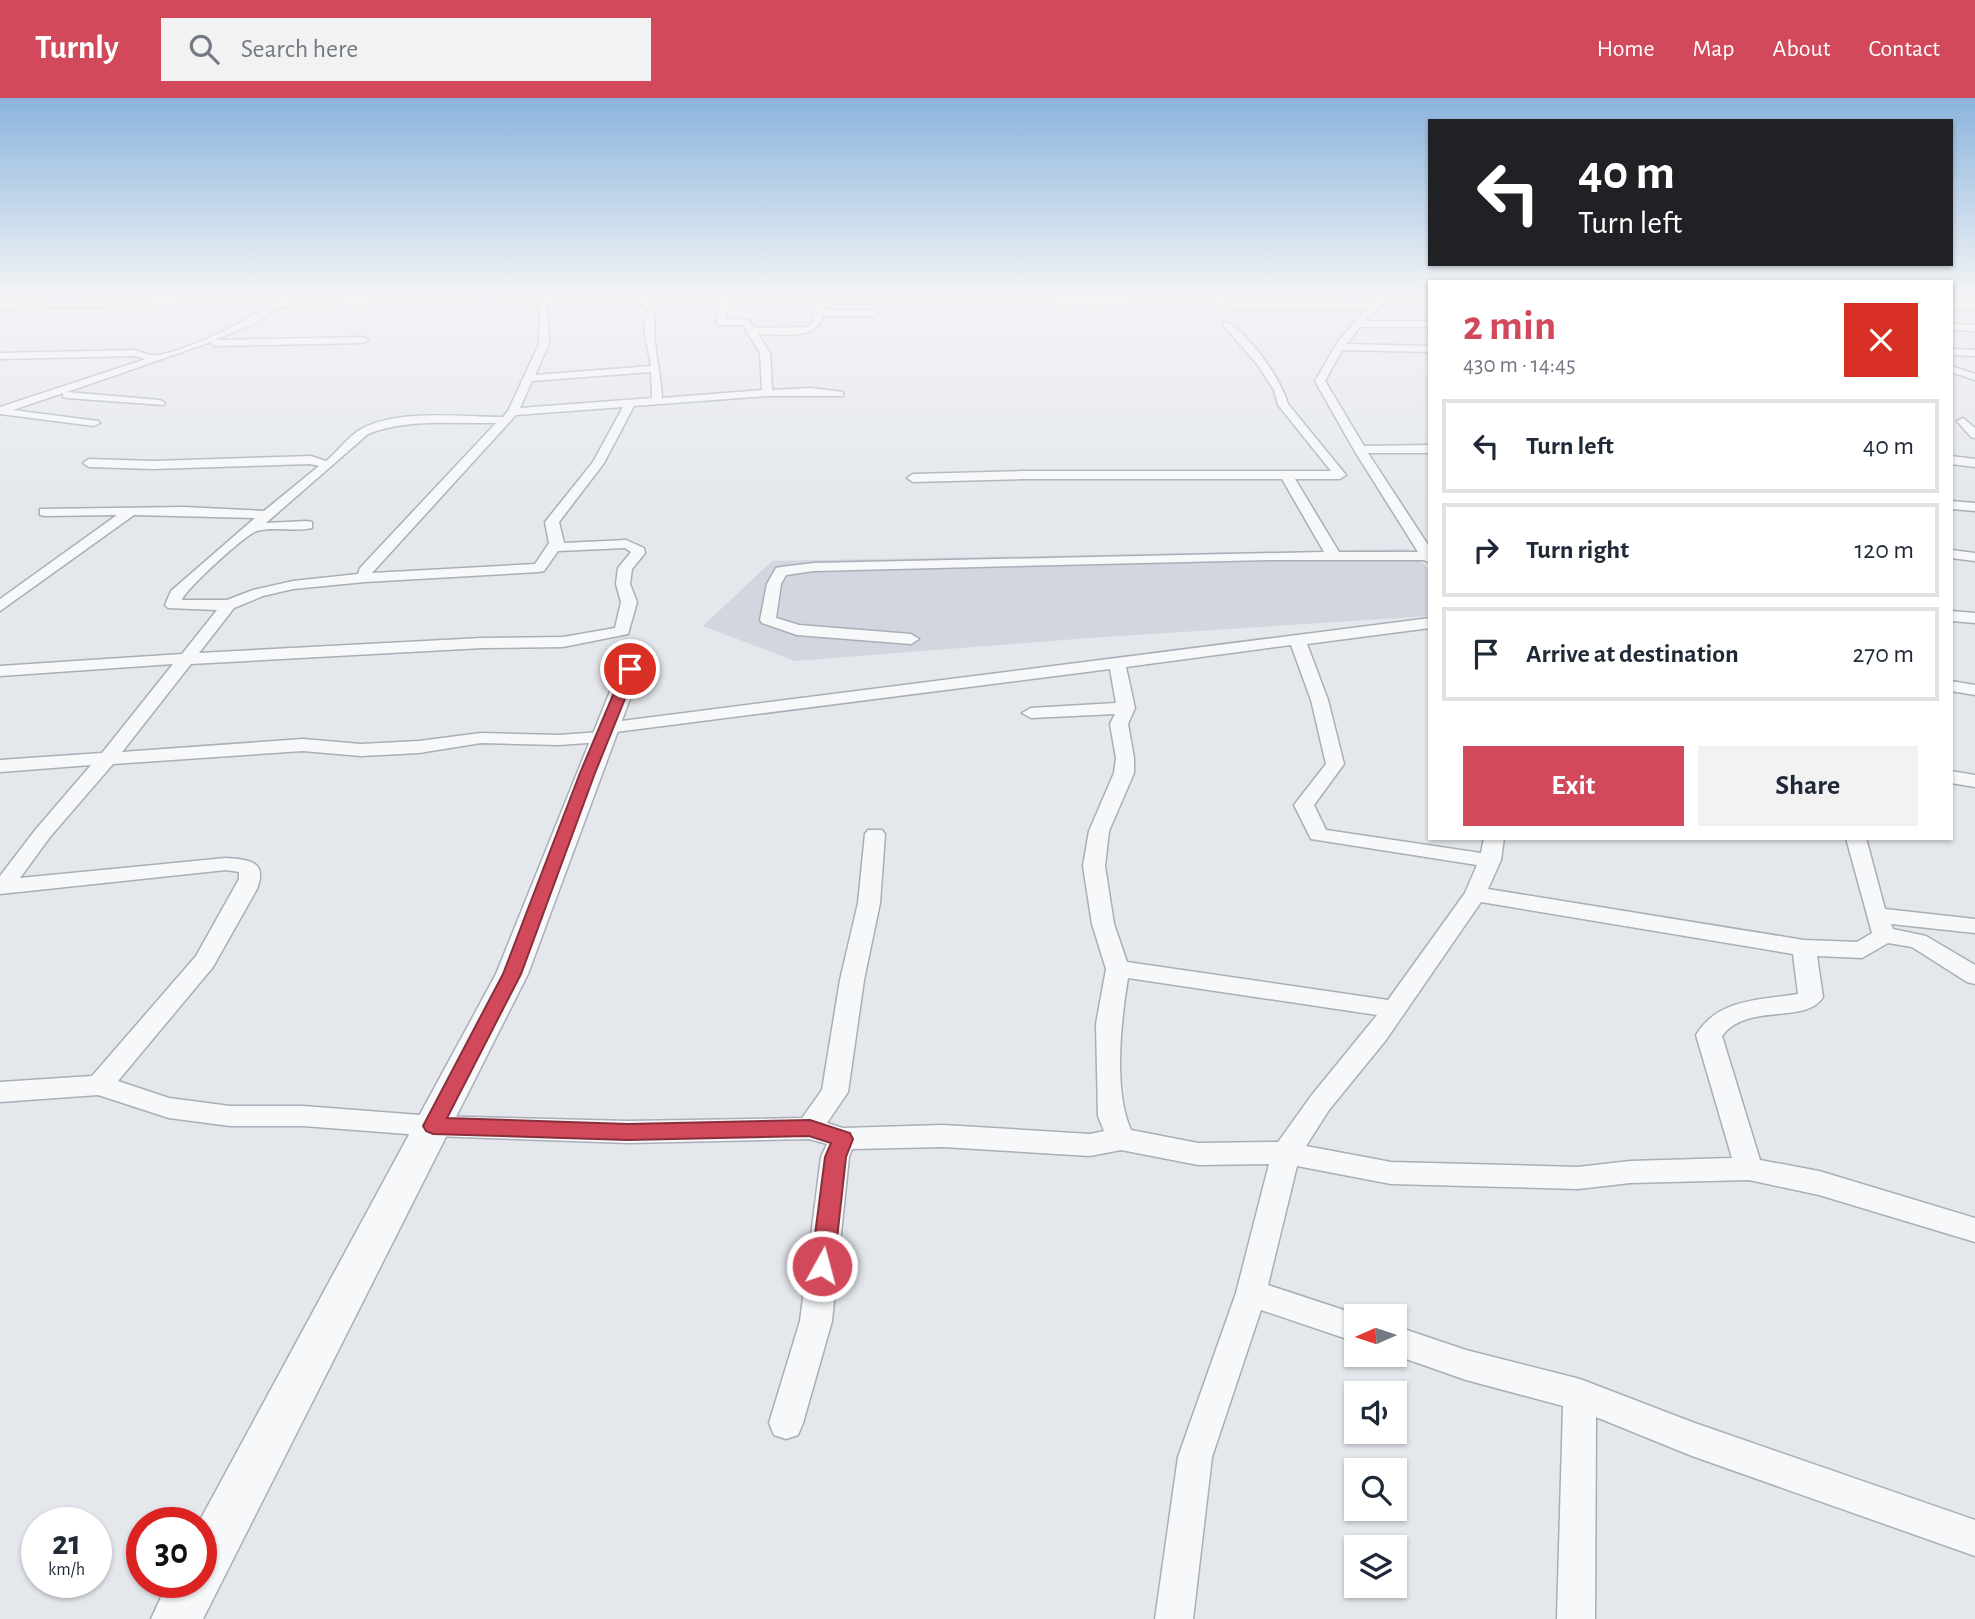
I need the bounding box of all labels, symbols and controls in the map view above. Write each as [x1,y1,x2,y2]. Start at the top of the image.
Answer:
search box [161,18,651,81]
icon: search [185,30,223,68]
text: Turnly [35,32,119,65]
text: Search here [241,36,358,62]
text: Home [1597,37,1655,61]
text: Map [1693,37,1735,61]
text: About [1773,37,1830,61]
text: Contact [1868,37,1940,61]
icon: left [1463,147,1554,238]
text: 40 m [1578,149,1675,198]
text: Turn left [1578,207,1682,239]
button: close [1844,303,1918,377]
text: 2 min [1463,305,1556,347]
text: 430 m · 14:45 [1463,354,1576,377]
icon: left [1467,427,1505,465]
text: Turn left [1526,433,1614,459]
text: 40 m [1863,433,1914,459]
icon: right [1467,531,1505,569]
text: Turn right [1526,537,1629,563]
text: 120 m [1854,537,1914,563]
icon: arrive [1467,635,1505,673]
pin [600,639,660,699]
text: Arrive at destination [1526,641,1739,667]
text: 270 m [1853,641,1914,667]
icon: arrive [611,650,649,688]
button: Exit [1463,746,1684,826]
button: Share [1698,746,1918,826]
position arrow [785,1229,859,1303]
north arrow [1344,1304,1407,1367]
map controls [1344,1304,1407,1598]
button: sound [1344,1381,1407,1444]
button: search [1344,1458,1407,1521]
speed limit sign: 30 [126,1507,217,1598]
text: 21 [52,1526,81,1561]
button: layers [1344,1535,1407,1598]
text: km/h [48,1561,85,1579]

